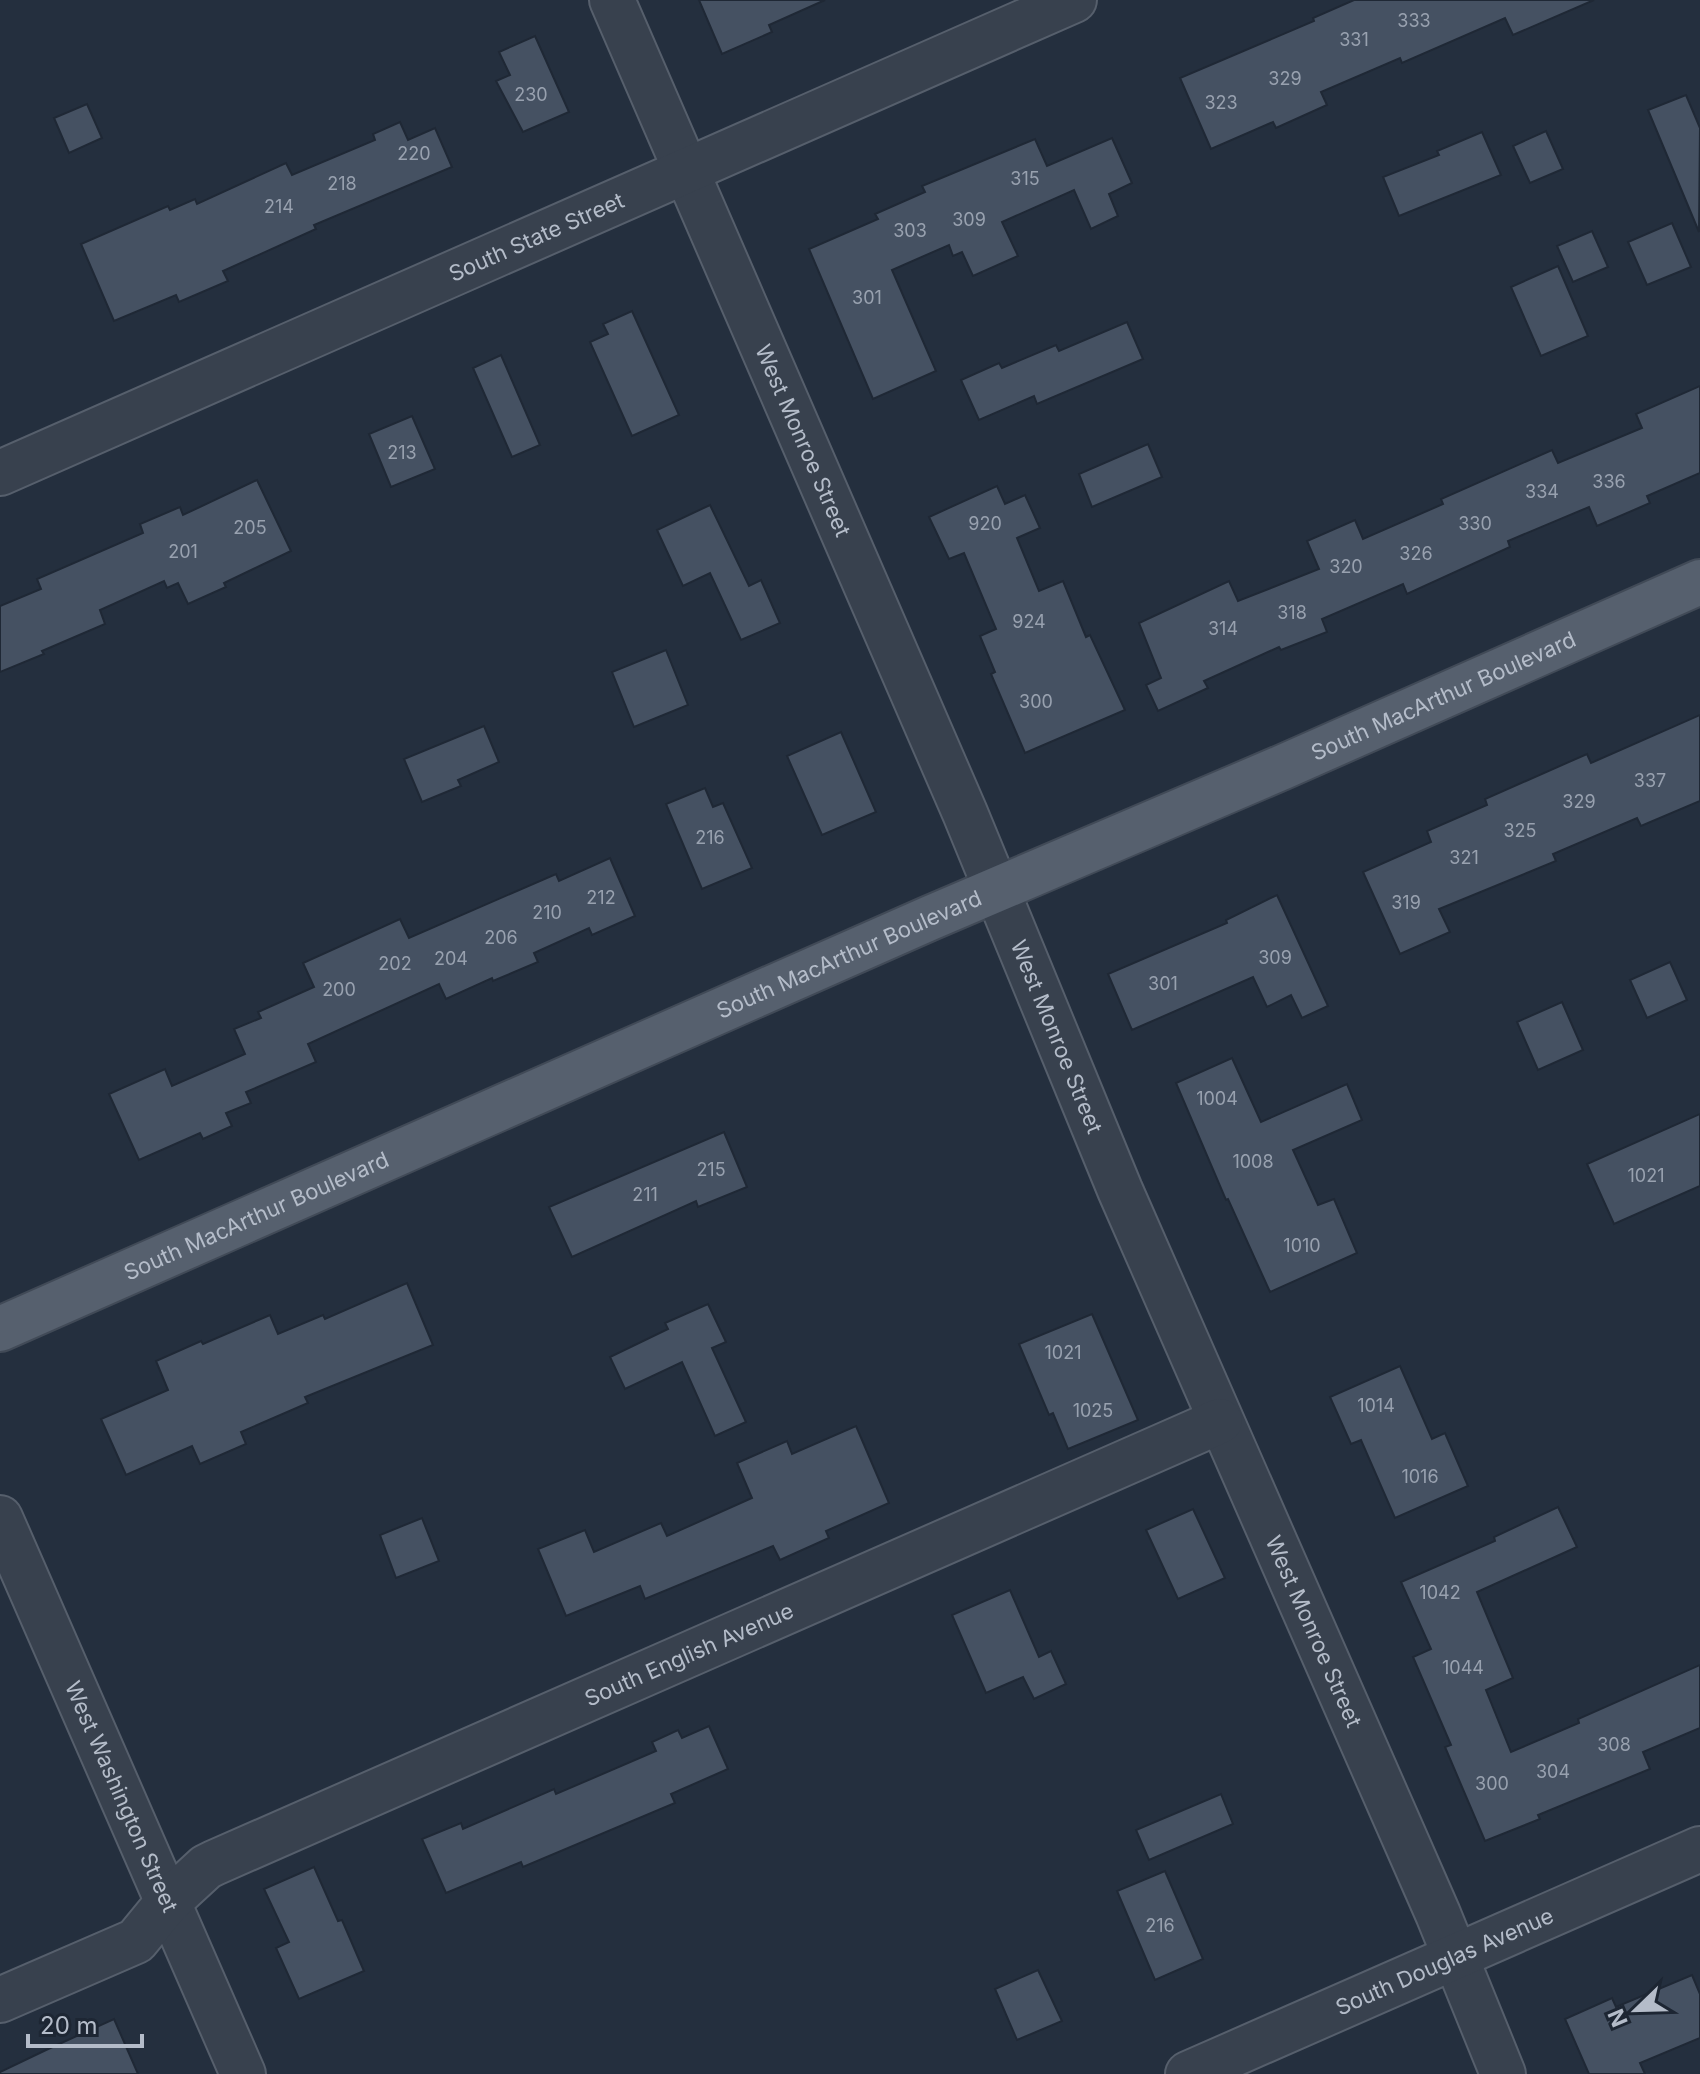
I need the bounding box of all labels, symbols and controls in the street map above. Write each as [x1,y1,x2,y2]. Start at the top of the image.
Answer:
house number: 333 [1397,10,1431,31]
house number: 331 [1339,29,1369,50]
house number: 329 [1268,68,1302,89]
house number: 230 [514,84,548,105]
house number: 323 [1204,92,1238,113]
house number: 220 [397,143,431,164]
house number: 315 [1010,168,1040,189]
house number: 218 [327,173,357,194]
street label: South State Street [445,187,628,287]
house number: 214 [264,196,294,217]
house number: 309 [952,209,986,230]
house number: 303 [893,220,927,241]
house number: 301 [852,287,882,308]
street label: West Monroe Street [750,340,856,540]
house number: 213 [387,442,417,463]
house number: 336 [1592,471,1626,492]
house number: 334 [1525,481,1559,502]
house number: 920 [968,513,1002,534]
house number: 330 [1458,513,1492,534]
house number: 205 [233,517,267,538]
house number: 201 [168,541,198,562]
house number: 326 [1399,543,1433,564]
house number: 320 [1329,556,1363,577]
house number: 318 [1277,602,1307,623]
house number: 924 [1012,611,1046,632]
house number: 314 [1208,618,1238,639]
street label: South MacArthur Boulevard [1307,626,1580,766]
house number: 300 [1019,691,1053,712]
house number: 337 [1634,770,1666,791]
house number: 329 [1562,791,1596,812]
house number: 325 [1503,820,1537,841]
house number: 216 [695,827,725,848]
house number: 321 [1449,847,1479,868]
street label: South MacArthur Boulevard [712,885,985,1024]
house number: 212 [586,887,616,908]
house number: 319 [1391,892,1421,913]
house number: 210 [532,902,562,923]
house number: 206 [484,927,518,948]
street label: West Monroe Street [1006,936,1108,1137]
house number: 309 [1258,947,1292,968]
house number: 204 [434,948,468,969]
house number: 202 [378,953,412,974]
house number: 301 [1148,973,1178,994]
house number: 200 [322,979,356,1000]
house number: 1004 [1196,1088,1238,1109]
street label: South MacArthur Boulevard [120,1146,392,1286]
house number: 1008 [1232,1151,1274,1172]
house number: 215 [696,1159,726,1180]
house number: 1021 [1628,1165,1664,1186]
house number: 211 [632,1184,658,1205]
house number: 1010 [1283,1235,1321,1256]
house number: 1021 [1045,1342,1081,1363]
house number: 1014 [1357,1395,1395,1416]
house number: 1025 [1073,1400,1113,1421]
house number: 1016 [1401,1466,1439,1487]
street label: West Monroe Street [1260,1531,1367,1731]
house number: 1042 [1419,1582,1461,1603]
street label: South English Avenue [581,1597,797,1712]
house number: 1044 [1442,1657,1484,1678]
street label: West Washington Street [60,1677,184,1916]
house number: 308 [1597,1734,1631,1755]
house number: 304 [1536,1761,1570,1782]
house number: 300 [1475,1773,1509,1794]
street label: South Douglas Avenue [1331,1902,1557,2021]
house number: 216 [1145,1915,1175,1936]
north arrow [1596,1970,1676,2050]
scale bar [28,1998,142,2048]
text: N [1602,2005,1633,2031]
text: 20 m [40,2011,98,2040]

